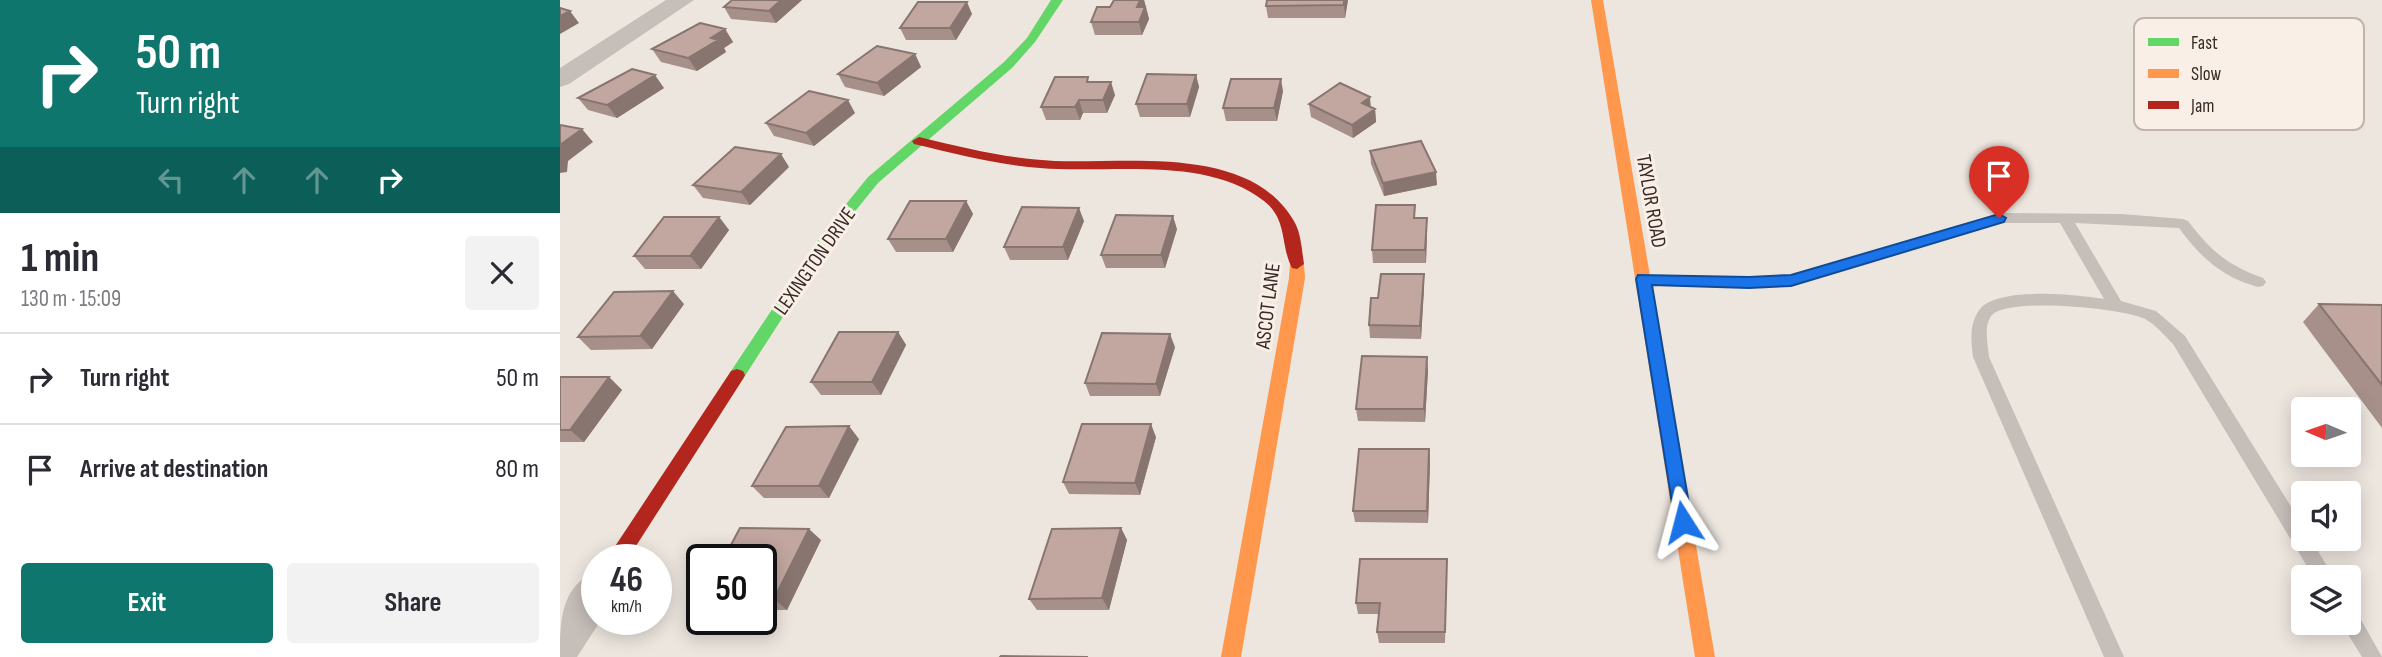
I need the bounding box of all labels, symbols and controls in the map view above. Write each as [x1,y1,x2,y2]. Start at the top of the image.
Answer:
legend [2134,18,2364,130]
text: 50 m [136,24,221,83]
icon: right [21,28,112,119]
text: Fast [2191,32,2218,55]
text: Slow [2191,63,2221,86]
text: Turn right [136,84,240,123]
text: Jam [2190,95,2214,118]
pin [1969,146,2029,218]
street label: TAYLOR ROAD [1630,152,1672,250]
icon: arrive [1980,157,2018,195]
icon: left [152,161,190,199]
icon: ahead [225,161,263,199]
icon: ahead [298,161,336,199]
icon: right [371,161,409,199]
street label: LEXINGTON DRIVE [769,202,861,320]
text: 1 min [21,233,99,284]
button: close [465,236,539,310]
street label: ASCOT LANE [1250,262,1286,351]
text: 130 m · 15:09 [21,285,121,313]
icon: right [21,360,59,398]
text: Turn right [80,363,169,394]
text: 50 m [496,363,539,394]
north arrow [2291,397,2361,467]
map controls [2291,397,2361,635]
icon: arrive [21,451,59,489]
text: Arrive at destination [80,454,268,485]
text: 80 m [495,454,539,485]
button: sound [2291,481,2361,551]
position arrow [1646,485,1720,559]
speed limit sign: 50 [686,544,777,635]
text: 46 [610,559,643,602]
button: Exit [21,563,273,643]
button: Share [287,563,539,643]
button: layers [2291,565,2361,635]
text: km/h [611,596,642,617]

